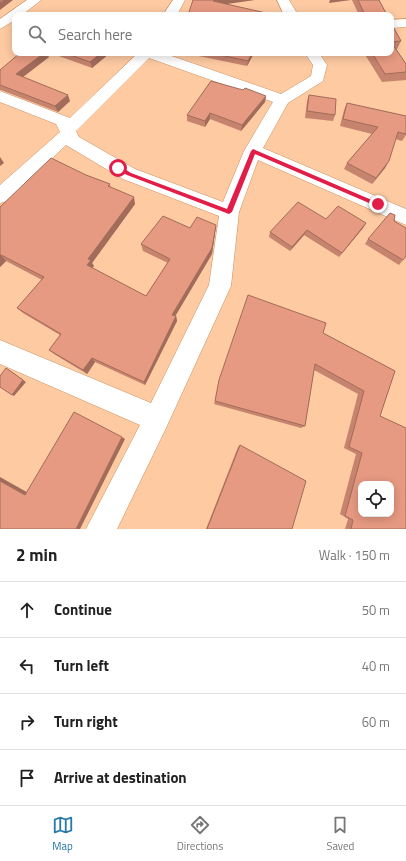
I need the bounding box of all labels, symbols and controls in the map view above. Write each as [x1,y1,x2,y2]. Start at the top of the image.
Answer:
search box [12,12,394,56]
icon: search [26,23,48,45]
text: Search here [58,23,132,46]
route start [109,159,127,177]
route end [369,195,387,213]
map controls [358,481,394,517]
button: locate [358,481,394,517]
text: 2 min [16,542,57,568]
text: Walk · 150 m [319,545,390,565]
text: Continue [54,598,112,621]
icon: ahead [16,599,38,621]
text: 50 m [362,600,390,620]
text: Turn left [54,654,109,677]
icon: left [16,655,38,677]
text: 40 m [362,656,390,676]
text: Turn right [54,710,118,733]
icon: right [16,711,38,733]
text: 60 m [362,712,390,732]
text: Arrive at destination [54,766,187,789]
icon: arrive [16,767,38,789]
tab: Map [52,814,74,854]
tab: Directions [177,814,223,854]
tab: Saved [326,814,354,854]

